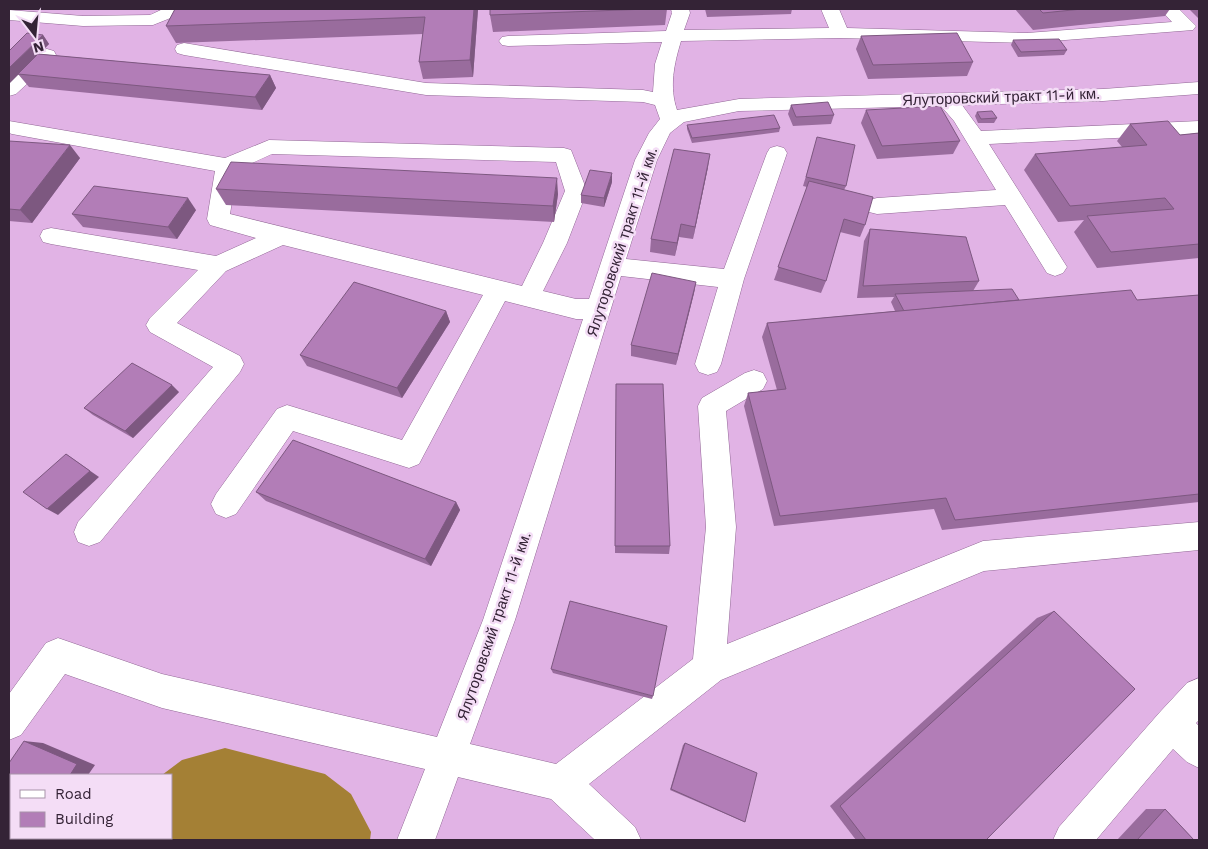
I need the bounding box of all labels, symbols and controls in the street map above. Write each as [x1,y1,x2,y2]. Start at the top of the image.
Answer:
north arrow [10,10,60,60]
text: N [31,38,46,57]
street label: Ялуторовский тракт 11-й км. [902,85,1100,109]
street label: Ялуторовский тракт 11-й км. [583,145,661,339]
street label: Ялуторовский тракт 11-й км. [453,529,535,723]
legend [10,774,172,839]
text: Road [55,785,92,803]
text: Building [55,810,113,828]

